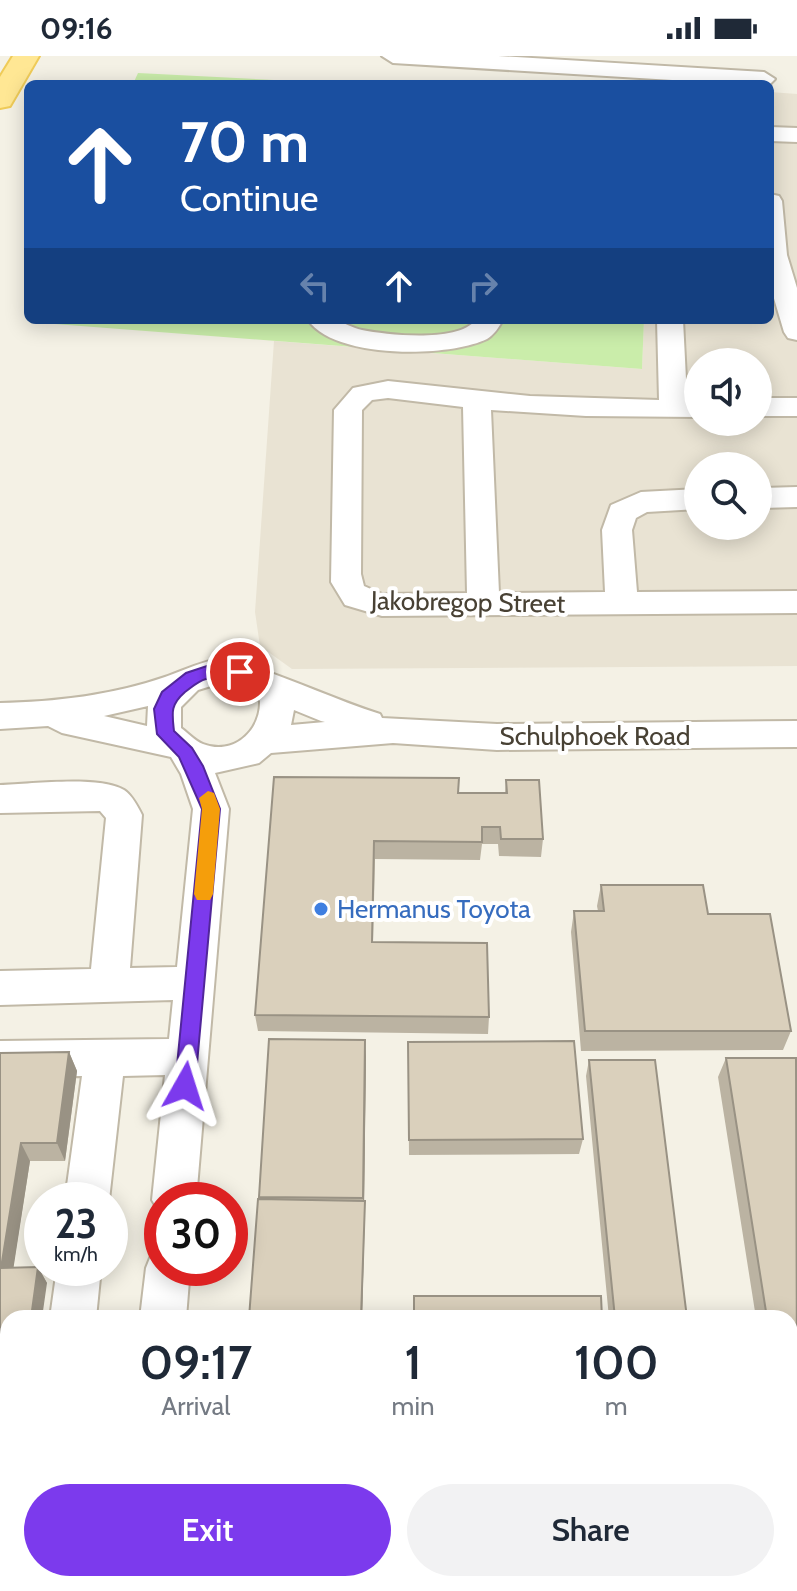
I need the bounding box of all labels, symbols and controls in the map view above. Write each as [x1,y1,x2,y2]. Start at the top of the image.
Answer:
text: 09:16 [40,10,113,47]
text: 70 m [180,108,309,176]
icon: ahead [48,112,152,216]
text: Continue [180,176,319,220]
icon: left [293,264,337,308]
icon: ahead [377,264,421,308]
icon: right [461,264,505,308]
map controls [684,348,772,540]
button: sound [684,348,772,436]
button: search [684,452,772,540]
street label: Jakobregop Street [370,584,566,620]
pin [206,638,274,706]
icon: arrive [218,650,262,694]
street label: Schulphoek Road [500,720,690,752]
place label: Hermanus Toyota [337,893,531,925]
marker: Hermanus Toyota [312,900,330,918]
position arrow [143,1044,227,1128]
speed limit sign: 30 [144,1182,248,1286]
text: 23 [55,1199,97,1248]
text: km/h [54,1242,98,1266]
text: 09:17 [140,1333,252,1391]
text: 1 [405,1333,422,1391]
text: 100 [574,1333,658,1391]
text: Arrival [161,1390,230,1422]
text: min [392,1390,434,1422]
text: m [605,1390,628,1422]
button: Exit [24,1484,391,1576]
button: Share [407,1484,774,1576]

